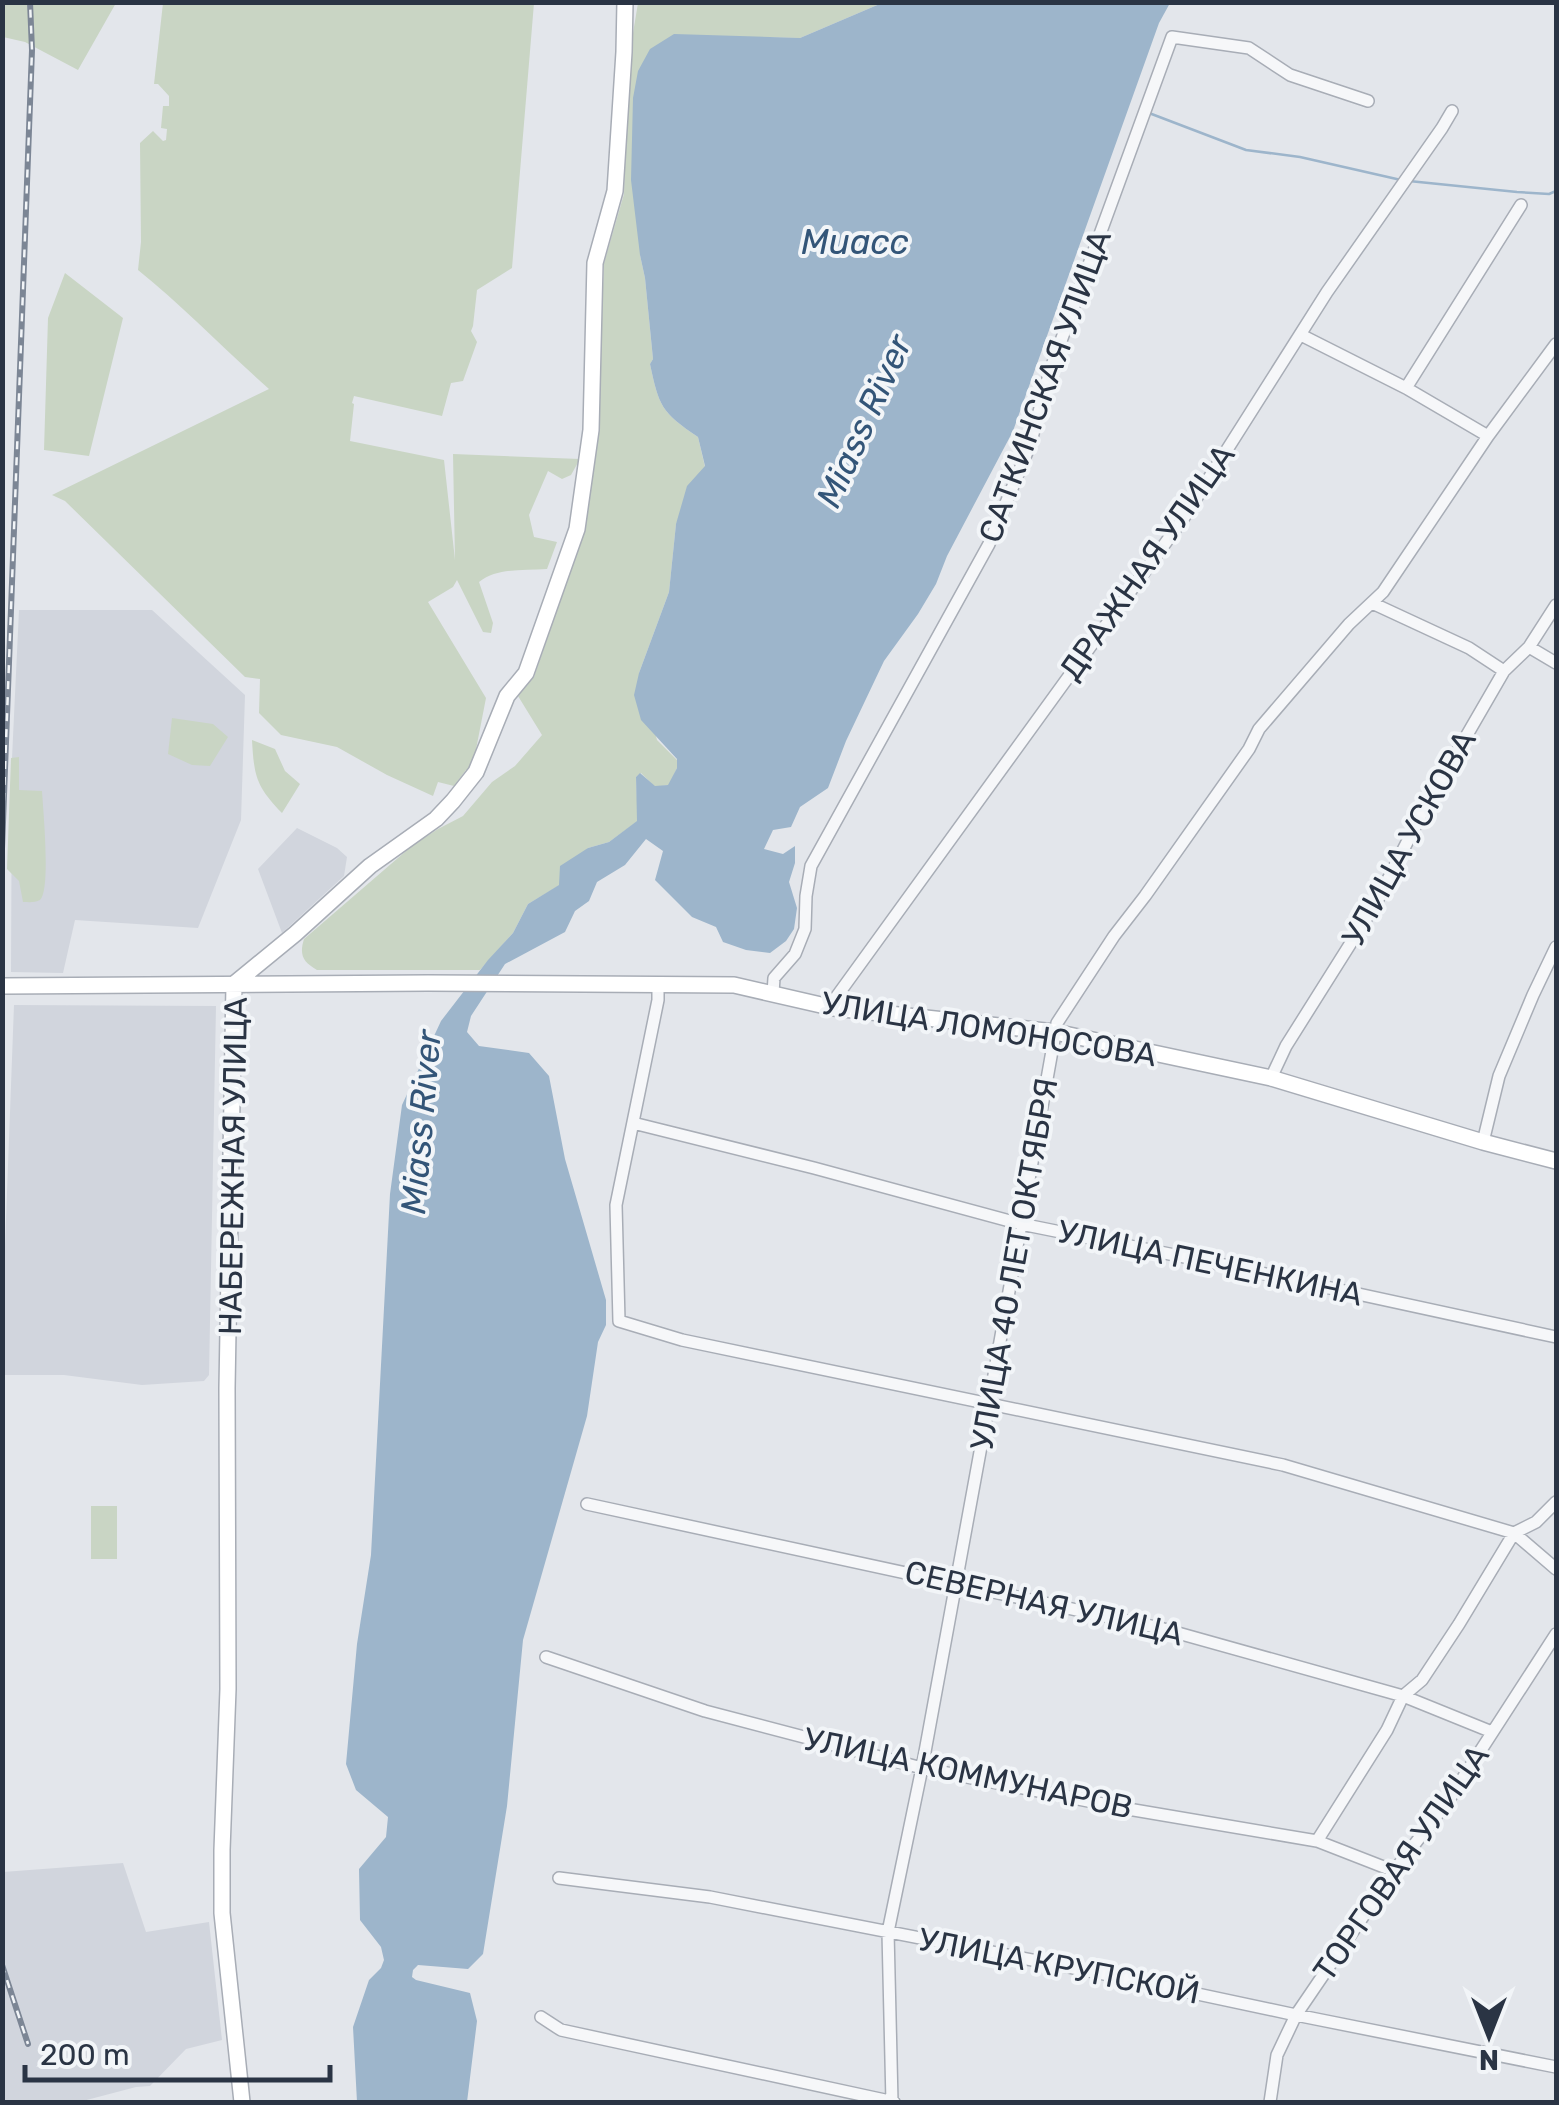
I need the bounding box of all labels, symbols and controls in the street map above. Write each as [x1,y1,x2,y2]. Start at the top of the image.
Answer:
water label: Миасс [801,221,909,263]
street label: САТКИНСКАЯ УЛИЦА [971,225,1119,547]
water label: Miass River [807,327,921,514]
street label: ДРАЖНАЯ УЛИЦА [1052,437,1242,687]
street label: УЛИЦА УСКОВА [1334,724,1484,952]
street label: УЛИЦА ЛОМОНОСОВА [819,984,1159,1074]
street label: НАБЕРЕЖНАЯ УЛИЦА [211,997,255,1335]
water label: Miass River [392,1027,450,1216]
street label: УЛИЦА 40 ЛЕТ ОКТЯБРЯ [963,1075,1065,1453]
street label: УЛИЦА ПЕЧЕНКИНА [1054,1212,1366,1314]
street label: СЕВЕРНАЯ УЛИЦА [901,1553,1187,1653]
street label: УЛИЦА КОММУНАРОВ [800,1720,1136,1826]
street label: ТОРГОВАЯ УЛИЦА [1305,1738,1497,1988]
street label: УЛИЦА КРУПСКОЙ [915,1920,1203,2012]
north arrow [1439,1985,1539,2085]
scale bar [25,2020,330,2082]
text: 200 m [40,2037,130,2073]
text: N [1479,2043,1499,2076]

